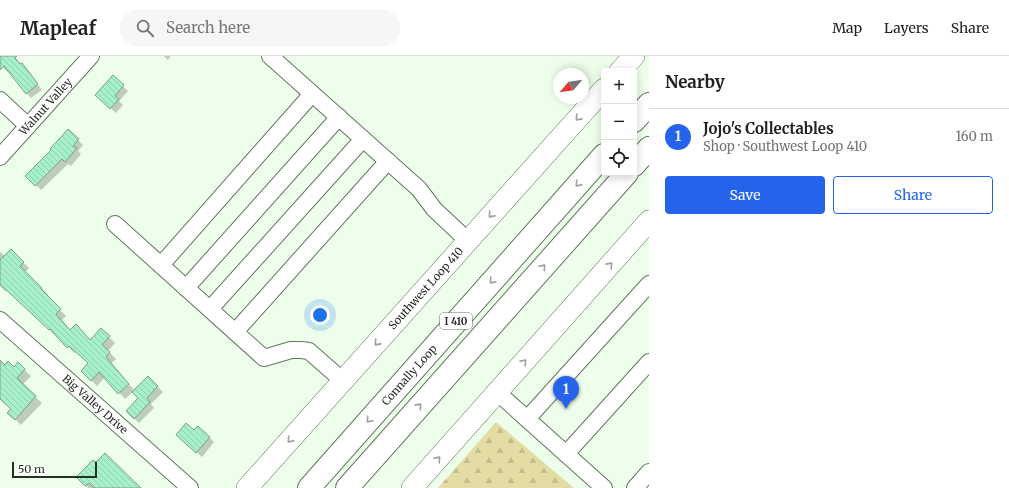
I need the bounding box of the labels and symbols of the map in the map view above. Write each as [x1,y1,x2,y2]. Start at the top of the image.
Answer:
north arrow [553,68,589,104]
street label: Walnut Valley [15,74,75,139]
one-way arrow [575,113,583,121]
one-way arrow [575,179,583,187]
one-way arrow [489,210,496,218]
street label: Southwest Loop 410 [385,244,466,332]
one-way arrow [606,262,613,269]
one-way arrow [538,265,545,272]
one-way arrow [489,276,496,284]
your location [310,305,330,325]
road number: I 410 [440,313,472,329]
one-way arrow [374,338,381,346]
street label: Connally Loop [379,341,440,408]
one-way arrow [519,359,526,366]
street label: Big Valley Drive [59,371,131,437]
pin: 1 [553,376,579,409]
one-way arrow [415,404,422,411]
one-way arrow [366,416,373,423]
one-way arrow [287,435,295,443]
one-way arrow [433,456,440,464]
scale bar [12,460,97,479]

